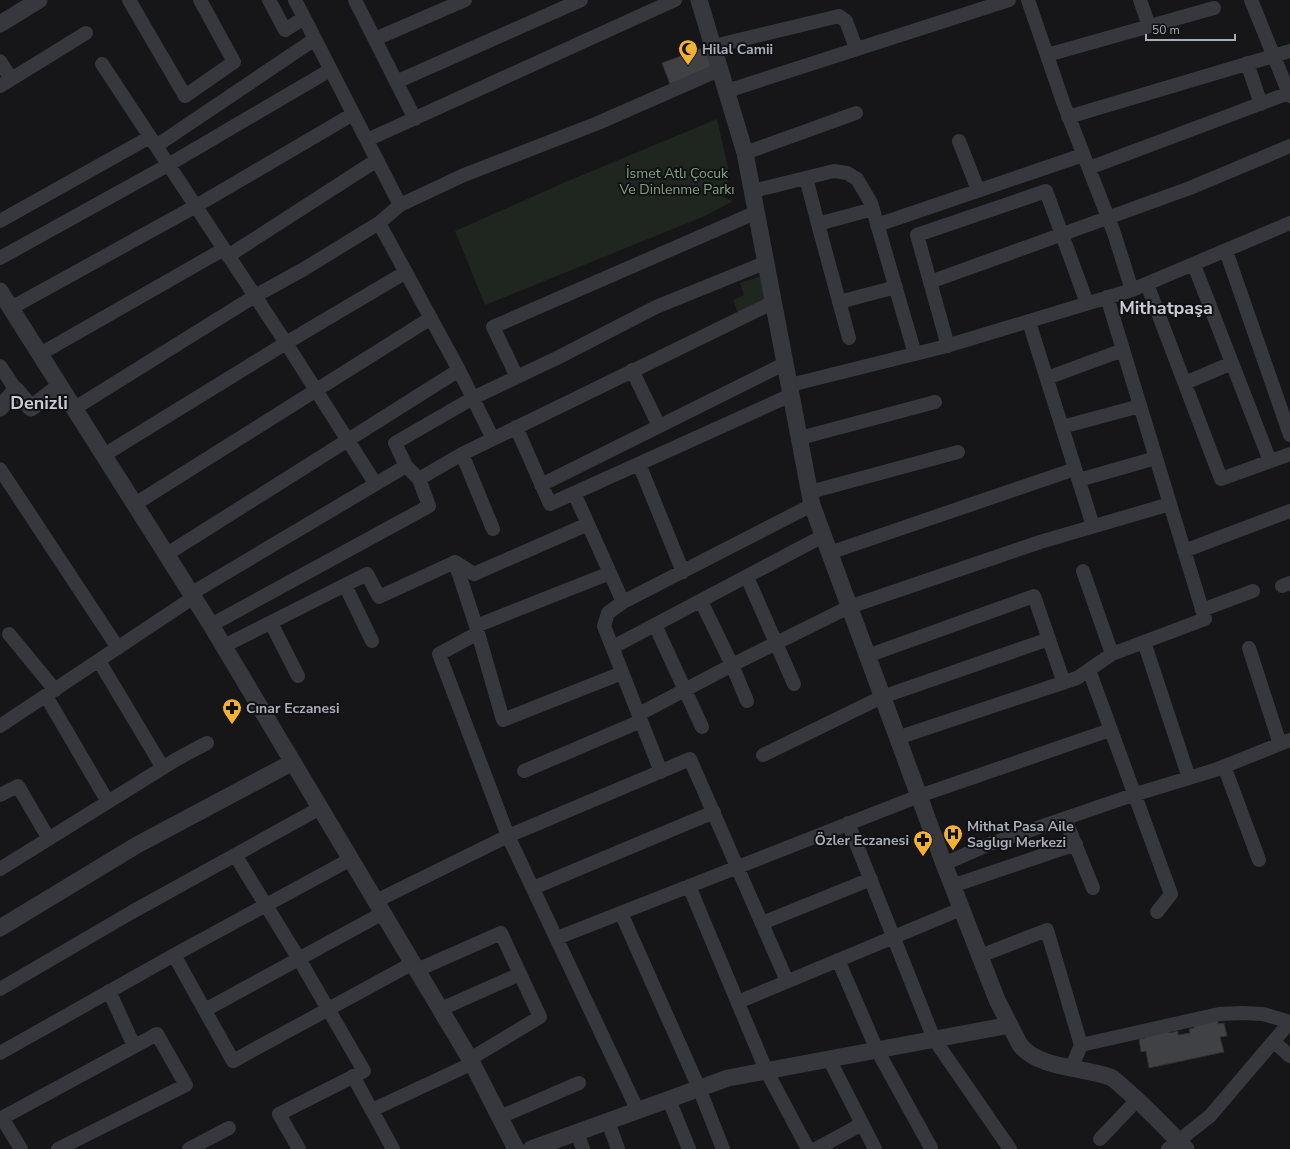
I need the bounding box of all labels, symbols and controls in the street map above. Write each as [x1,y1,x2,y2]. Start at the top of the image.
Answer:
scale bar [1146,16,1235,42]
text: 50 m [1152,22,1180,38]
mosque icon: Hilal Camii [677,38,699,66]
place label: Hilal Camii [702,40,773,59]
park label: İsmet Atlı Çocuk Ve Dinlenme Parkı [618,164,735,199]
district label: Mithatpaşa [1119,296,1213,320]
district label: Denizli [10,391,68,415]
pharmacy icon: Cınar Eczanesi [221,697,243,725]
place label: Cınar Eczanesi [246,699,340,718]
place label: Mithat Pasa Aile Saglıgı Merkezi [967,817,1074,852]
hospital icon: Mithat Pasa Aile Saglıgı Merkezi [942,823,964,851]
pharmacy icon: Özler Eczanesi [912,829,934,857]
place label: Özler Eczanesi [815,831,909,850]

